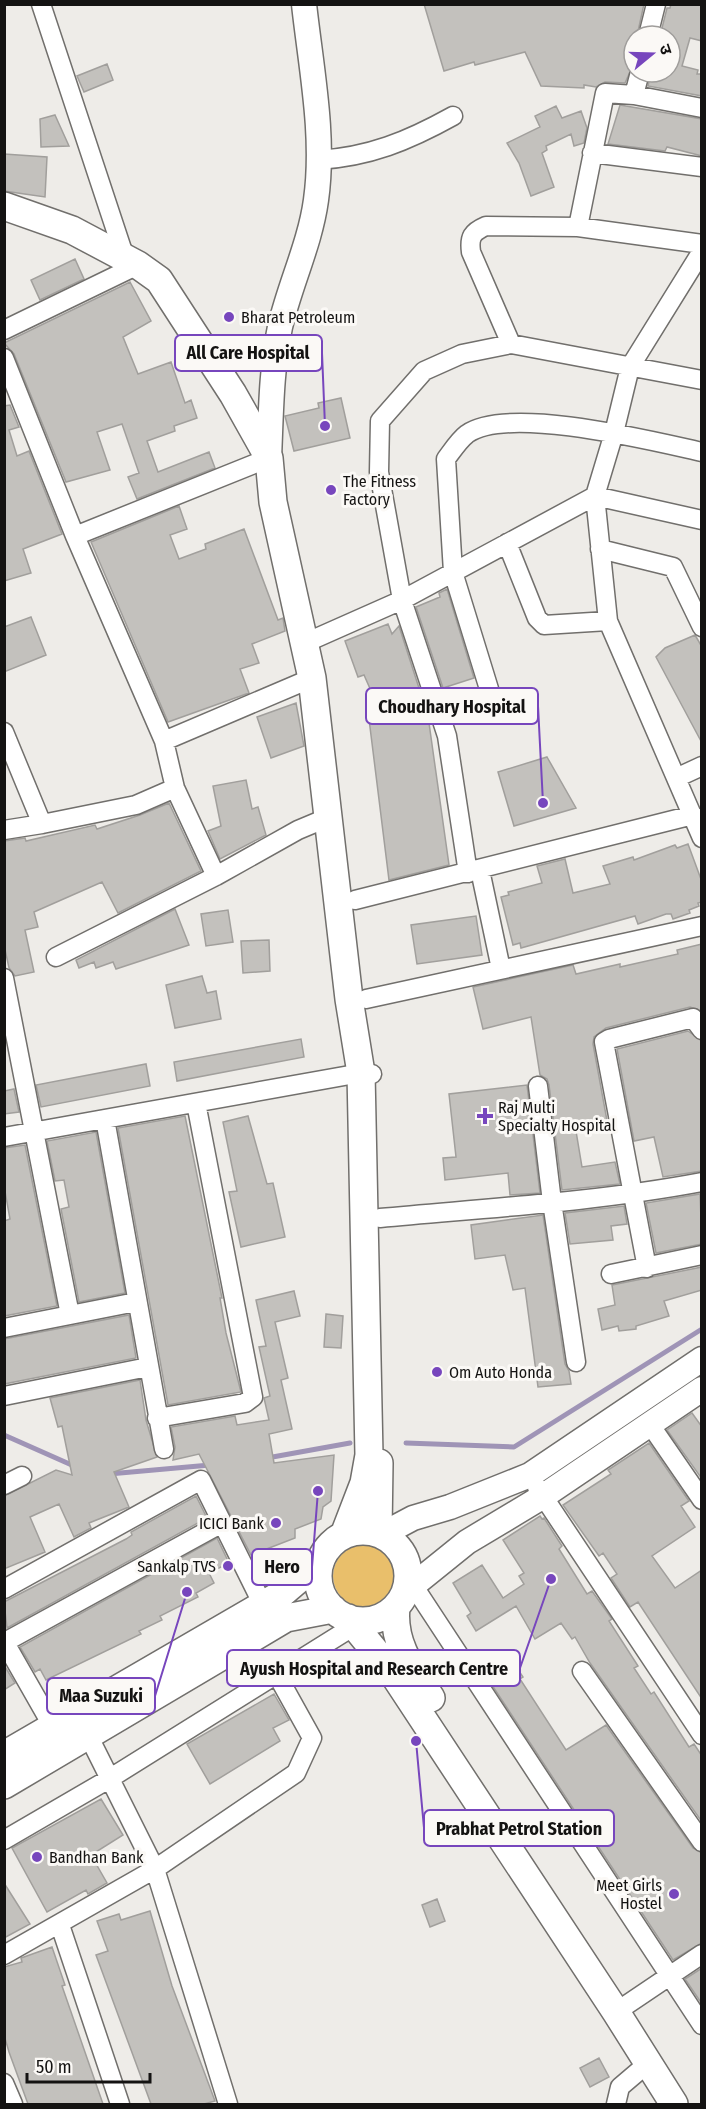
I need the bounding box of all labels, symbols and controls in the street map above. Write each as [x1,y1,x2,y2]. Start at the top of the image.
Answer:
north arrow [622,24,682,84]
text: उ [655,42,676,57]
place label: Bharat Petroleum [241,308,355,327]
marker: Bharat Petroleum [222,310,236,324]
callout: All Care Hospital [175,335,322,371]
text: All Care Hospital [185,342,310,364]
place label: The Fitness Factory [343,472,416,509]
marker: The Fitness Factory [324,483,338,497]
callout: Choudhary Hospital [366,688,538,724]
text: Choudhary Hospital [378,696,526,718]
place label: Raj Multi Specialty Hospital [498,1098,616,1135]
marker: Raj Multi Specialty Hospital [476,1107,494,1125]
place label: Om Auto Honda [449,1363,552,1382]
marker: Om Auto Honda [430,1365,444,1379]
place label: ICICI Bank [199,1514,265,1533]
marker: ICICI Bank [269,1516,283,1530]
callout: Hero [252,1549,312,1585]
text: Hero [264,1556,300,1578]
place label: Sankalp TVS [137,1557,216,1576]
marker: Sankalp TVS [221,1559,235,1573]
callout: Ayush Hospital and Research Centre [227,1650,520,1686]
text: Ayush Hospital and Research Centre [239,1658,508,1680]
callout: Maa Suzuki [47,1678,155,1714]
text: Maa Suzuki [59,1685,143,1707]
callout: Prabhat Petrol Station [424,1810,614,1846]
text: Prabhat Petrol Station [436,1818,602,1840]
place label: Bandhan Bank [49,1848,144,1867]
marker: Bandhan Bank [30,1850,44,1864]
place label: Meet Girls Hostel [596,1876,662,1913]
marker: Meet Girls Hostel [667,1887,681,1901]
scale bar [27,2046,150,2084]
text: 50 m [36,2056,72,2078]

